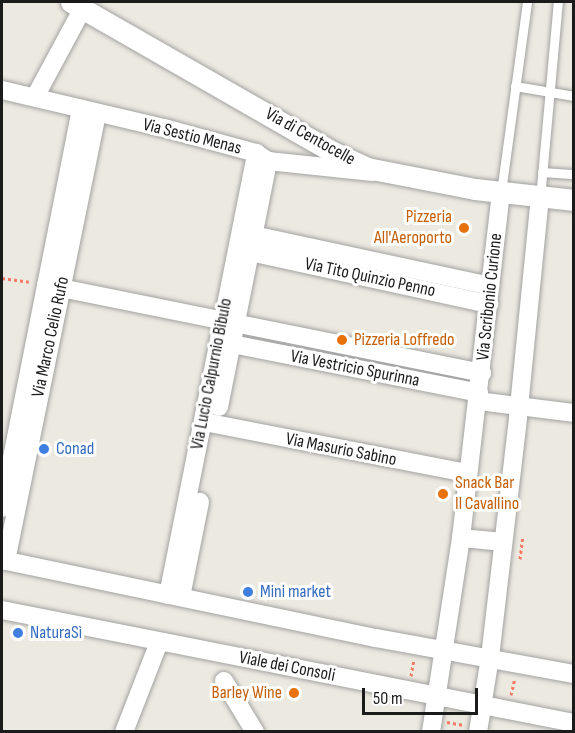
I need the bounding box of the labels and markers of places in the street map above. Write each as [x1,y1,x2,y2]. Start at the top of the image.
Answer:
place label: Pizzeria All'Aeroporto [374,207,452,250]
marker: Pizzeria All'Aeroporto [457,221,471,235]
place label: Pizzeria Loffredo [354,329,454,351]
marker: Pizzeria Loffredo [335,333,349,347]
place label: Conad [56,438,94,460]
marker: Conad [37,442,51,456]
place label: Snack Bar Il Cavallino [455,473,519,516]
marker: Snack Bar Il Cavallino [436,487,450,501]
place label: Mini market [260,581,331,603]
marker: Mini market [241,585,255,599]
place label: NaturaSì [30,622,82,644]
marker: NaturaSì [11,626,25,640]
place label: Barley Wine [212,682,282,704]
marker: Barley Wine [287,686,301,700]

